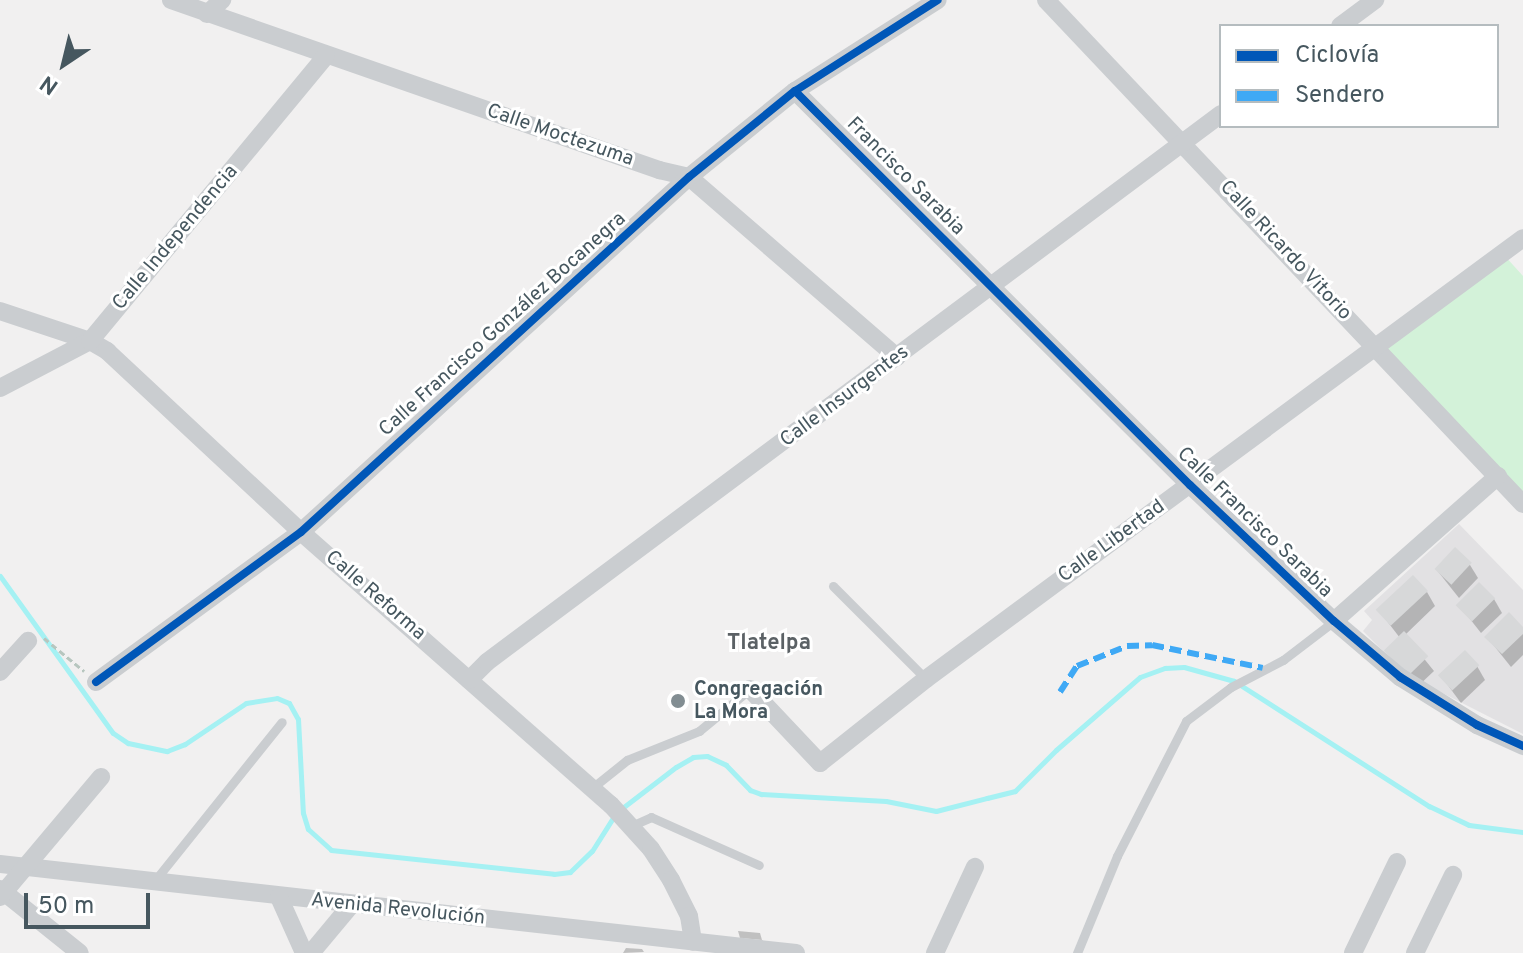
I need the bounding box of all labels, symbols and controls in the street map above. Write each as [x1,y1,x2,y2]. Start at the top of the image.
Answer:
north arrow [24,24,104,104]
legend [1219,24,1499,128]
text: Ciclovía [1295,41,1379,71]
text: N [36,68,64,100]
text: Sendero [1295,81,1385,111]
street label: Calle Moctezuma [483,100,637,172]
street label: Francisco Sarabia [841,113,969,241]
street label: Calle Independencia [108,160,244,316]
street label: Calle Ricardo Vitorio [1214,176,1356,326]
street label: Calle Francisco González Bocanegra [375,208,631,442]
street label: Calle Insurgentes [776,341,914,453]
street label: Calle Francisco Sarabia [1171,443,1337,603]
street label: Calle Libertad [1054,495,1170,589]
street label: Calle Reforma [320,546,430,646]
district label: Tlatelpa [727,631,811,657]
place label: Congregación La Mora [694,678,823,725]
marker: Congregación La Mora [669,692,687,710]
scale bar [28,877,154,927]
street label: Avenida Revolución [310,889,486,931]
text: 50 m [38,892,94,922]

